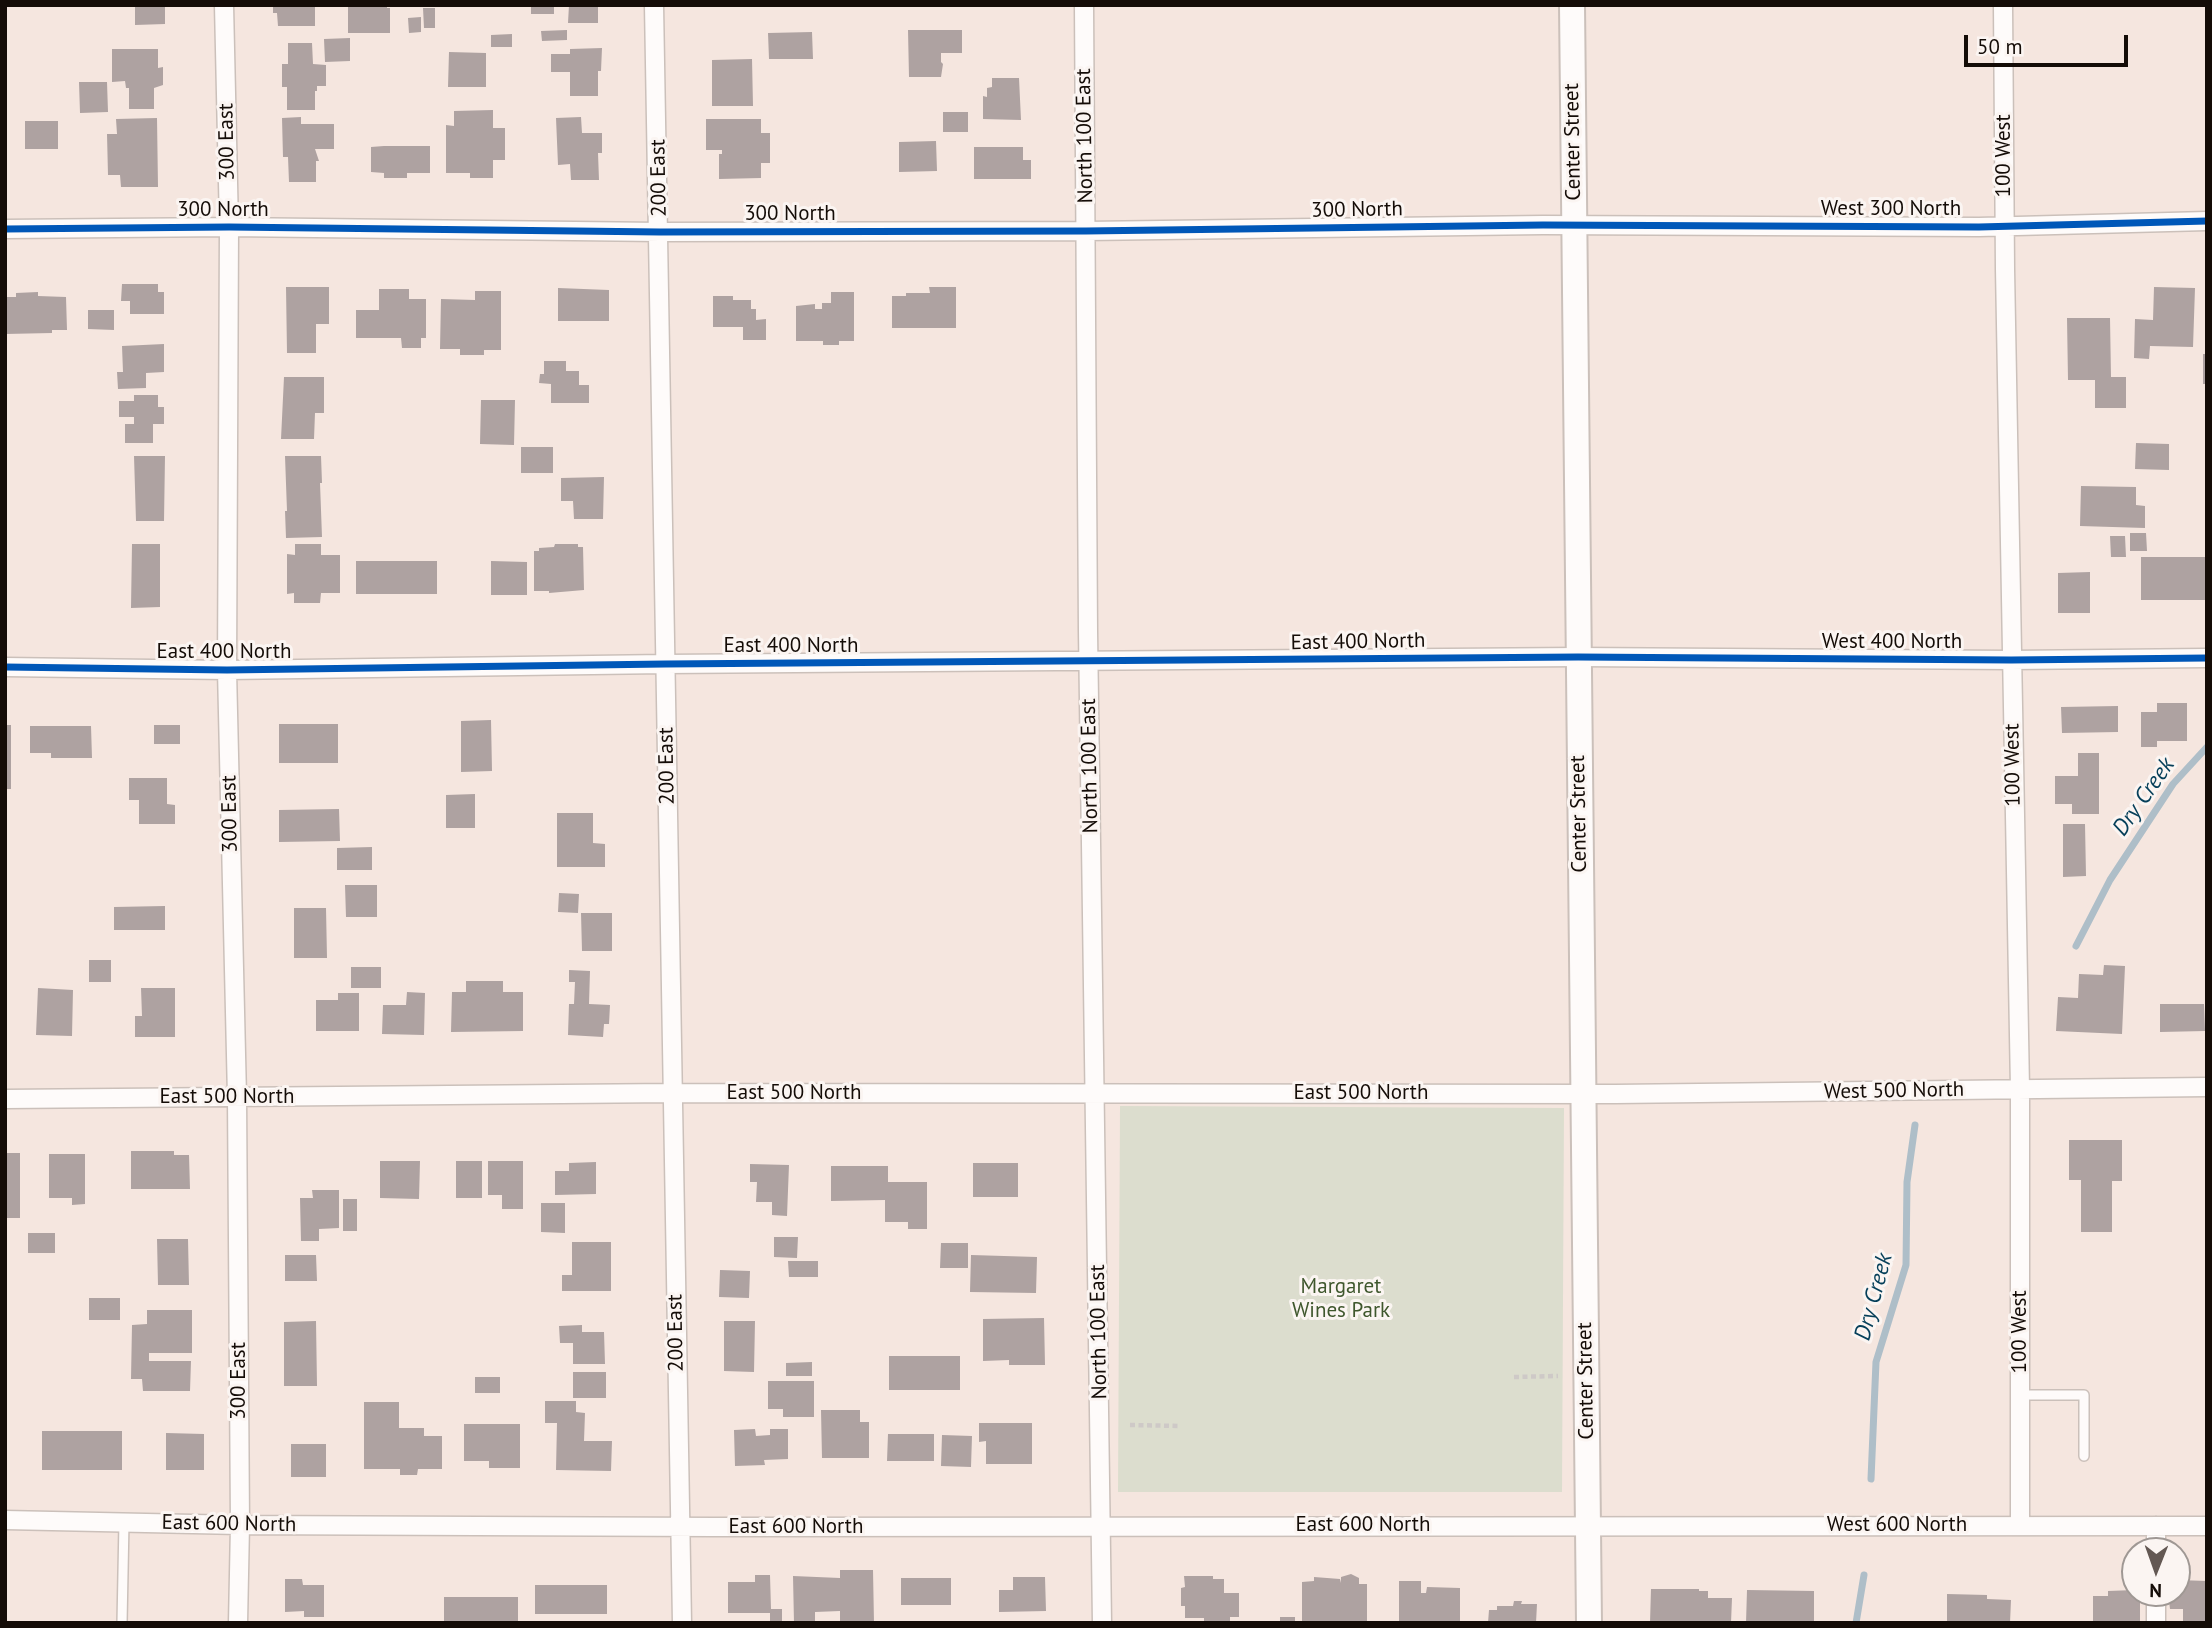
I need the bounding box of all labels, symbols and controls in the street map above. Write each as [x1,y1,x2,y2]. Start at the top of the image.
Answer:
scale bar [1967,21,2132,65]
text: 50 m [1977,33,2023,60]
street label: North 100 East [1071,68,1099,204]
street label: Center Street [1559,83,1587,201]
street label: 300 East [214,103,240,181]
street label: 100 West [1991,114,2017,198]
street label: 200 East [646,139,672,217]
street label: West 300 North [1821,196,1961,222]
street label: 300 North [177,197,269,223]
street label: 300 North [1311,197,1403,223]
street label: 300 North [744,201,836,227]
street label: East 400 North [1290,628,1426,656]
street label: West 400 North [1822,629,1962,655]
street label: East 400 North [724,633,858,659]
street label: East 400 North [157,639,291,665]
street label: North 100 East [1076,698,1104,834]
street label: 100 West [2000,723,2026,807]
street label: 200 East [654,727,680,805]
water label: Dry Creek [2107,753,2181,841]
street label: Center Street [1565,755,1593,873]
street label: 300 East [217,775,243,853]
street label: West 500 North [1824,1077,1964,1105]
street label: East 500 North [727,1080,861,1106]
street label: East 500 North [1294,1080,1428,1106]
street label: East 500 North [160,1084,294,1110]
water label: Dry Creek [1849,1250,1899,1344]
street label: North 100 East [1085,1264,1113,1400]
park label: Margaret Wines Park [1292,1274,1390,1324]
street label: 100 West [2007,1290,2033,1374]
street label: 200 East [663,1294,689,1372]
street label: Center Street [1572,1322,1600,1440]
street label: 300 East [226,1342,252,1420]
street label: East 600 North [161,1510,297,1538]
street label: East 600 North [1296,1512,1430,1538]
street label: West 600 North [1827,1512,1967,1538]
street label: East 600 North [729,1514,863,1540]
north arrow [2121,1537,2191,1607]
text: N [2149,1579,2162,1603]

